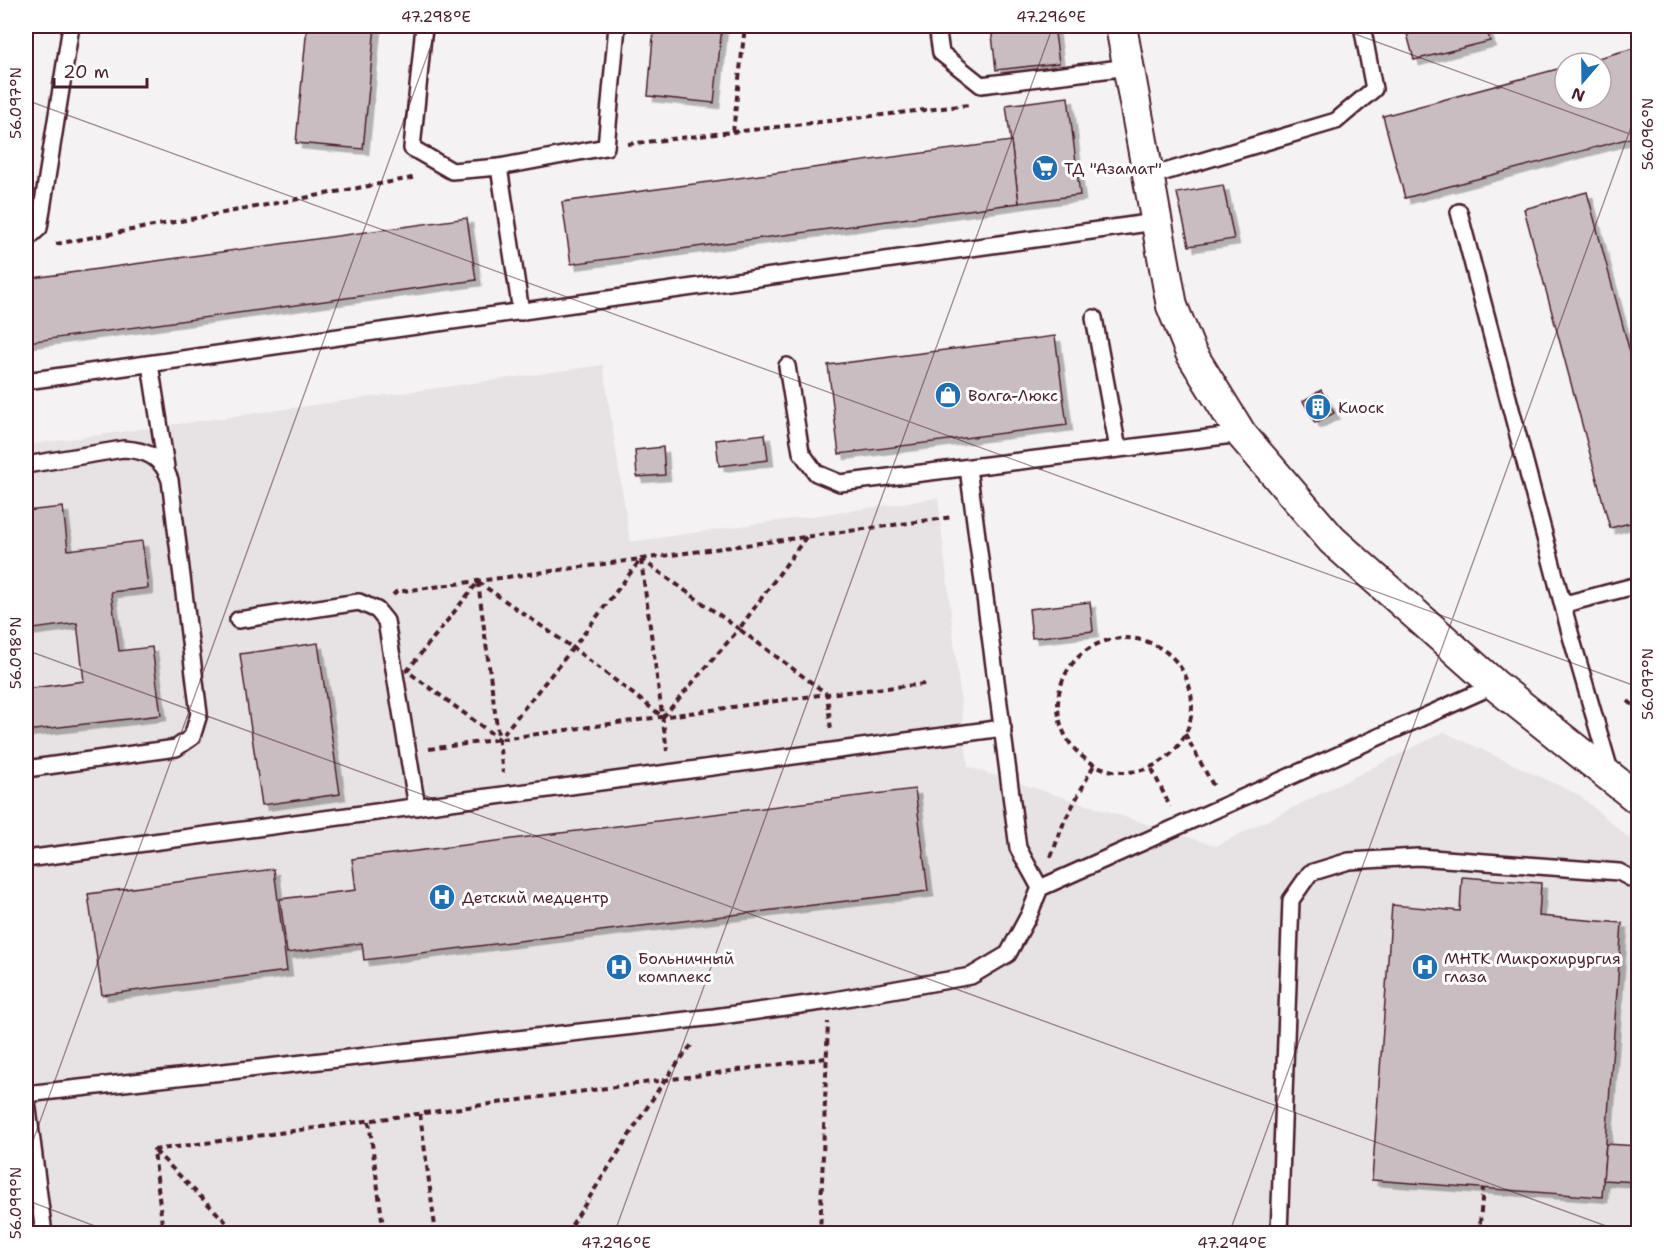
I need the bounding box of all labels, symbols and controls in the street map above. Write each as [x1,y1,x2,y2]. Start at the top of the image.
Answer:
text: 47.298°E [401,7,471,27]
text: 47.296°E [1016,7,1086,27]
scale bar [54,51,147,89]
north arrow [1553,51,1613,111]
text: 20 m [63,60,109,84]
text: 56.097°N [6,67,26,139]
text: N [1568,83,1588,107]
text: 56.096°N [1638,98,1658,170]
supermarket icon: ТД "Азамат" [1030,153,1060,183]
place label: ТД "Азамат" [1064,158,1162,179]
shop icon: Волга-Люкс [933,380,963,410]
place label: Волга-Люкс [968,385,1058,406]
building icon: Киоск [1303,392,1333,422]
place label: Киоск [1338,397,1385,418]
text: 56.098°N [6,617,26,689]
text: 56.097°N [1638,648,1658,720]
hospital icon: Детский медцентр [427,882,457,912]
place label: Детский медцентр [462,887,609,908]
place label: Больничный комплекс [638,948,734,987]
place label: МНТК Микрохирургия глаза [1444,948,1621,987]
hospital icon: Больничный комплекс [604,952,634,982]
hospital icon: МНТК Микрохирургия глаза [1410,952,1440,982]
text: 56.099°N [6,1167,26,1239]
text: 47.296°E [581,1233,651,1253]
text: 47.294°E [1197,1233,1267,1253]

